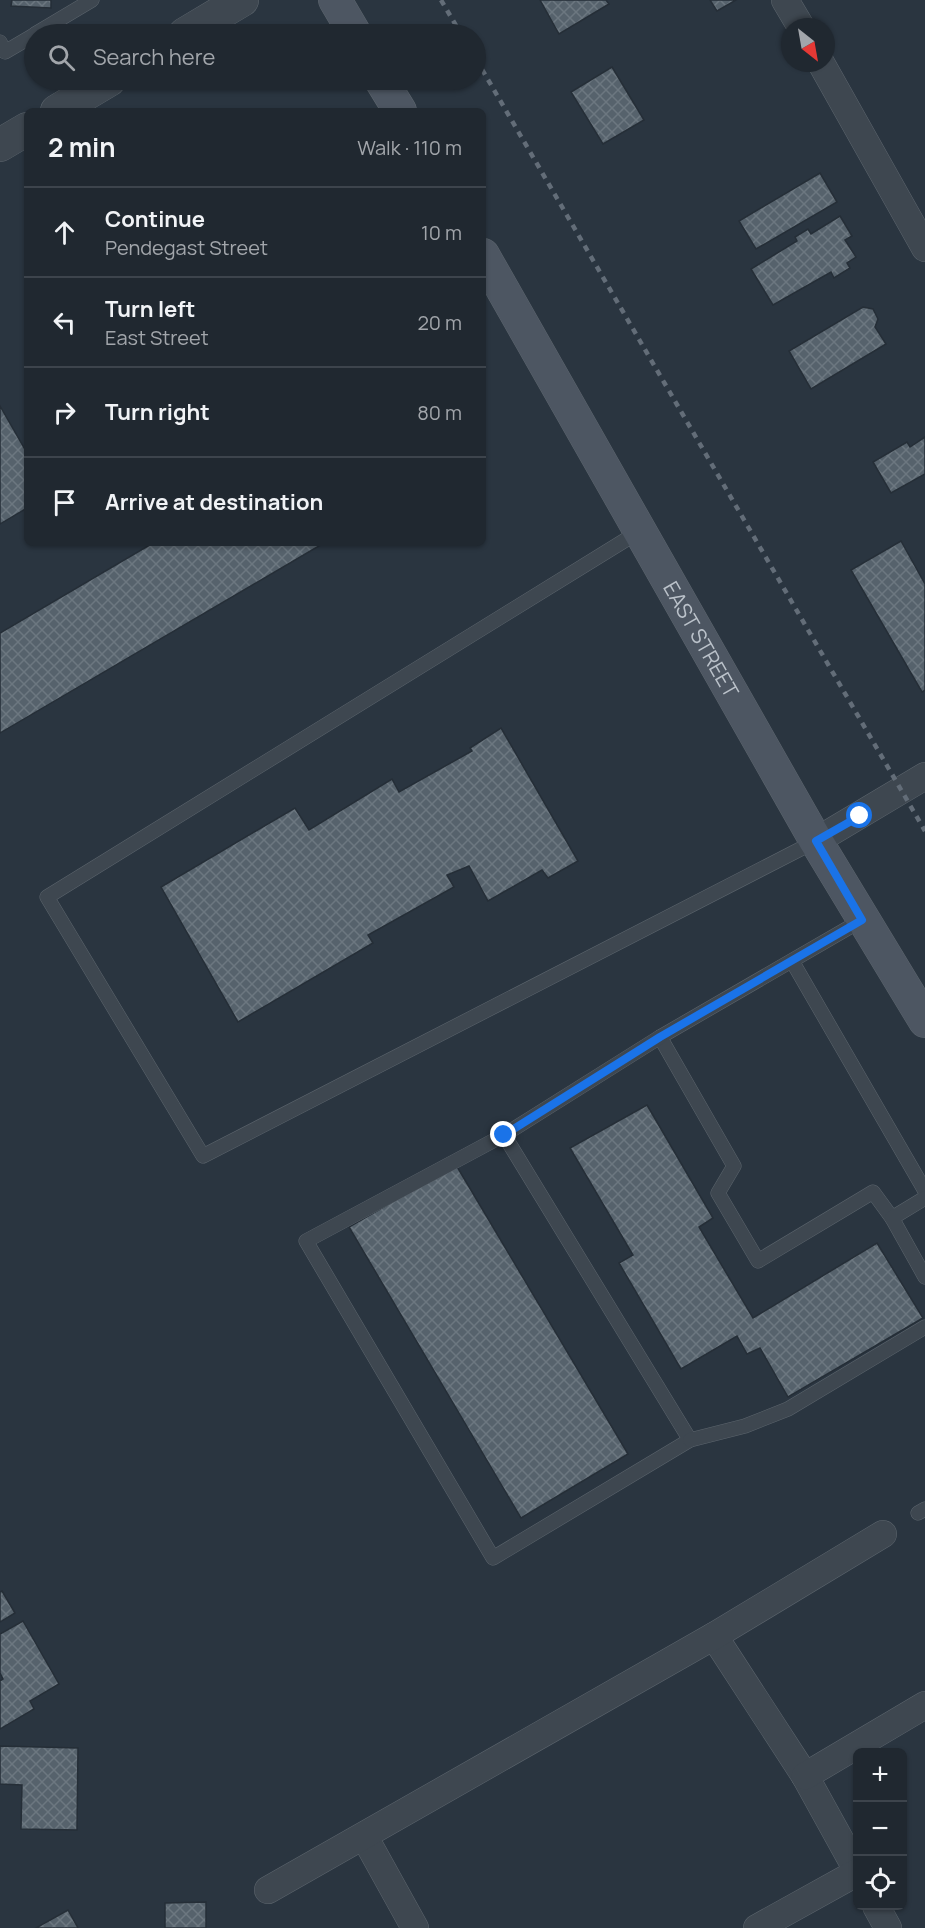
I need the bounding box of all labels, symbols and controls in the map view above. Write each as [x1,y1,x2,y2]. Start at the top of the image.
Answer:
north arrow [781,18,835,72]
search box [24,24,486,90]
icon: search [45,41,78,74]
text: Search here [93,42,215,72]
text: 2 min [48,129,116,165]
text: Walk · 110 m [357,134,462,161]
text: Continue [105,204,205,234]
icon: ahead [48,216,81,249]
text: 10 m [421,219,462,246]
text: Pendegast Street [105,234,268,261]
text: Turn left [105,294,195,324]
icon: left [48,306,81,339]
text: 20 m [417,309,462,336]
text: East Street [105,324,209,351]
icon: right [48,396,81,429]
text: Turn right [105,397,210,427]
text: 80 m [417,399,462,426]
icon: arrive [48,486,81,519]
text: Arrive at destination [105,487,323,517]
street label: EAST STREET [657,576,746,703]
route start [846,802,872,828]
route end [490,1121,516,1147]
map controls [853,1748,907,1910]
button: + [853,1748,907,1802]
button: − [853,1802,907,1856]
button: locate [853,1856,907,1910]

